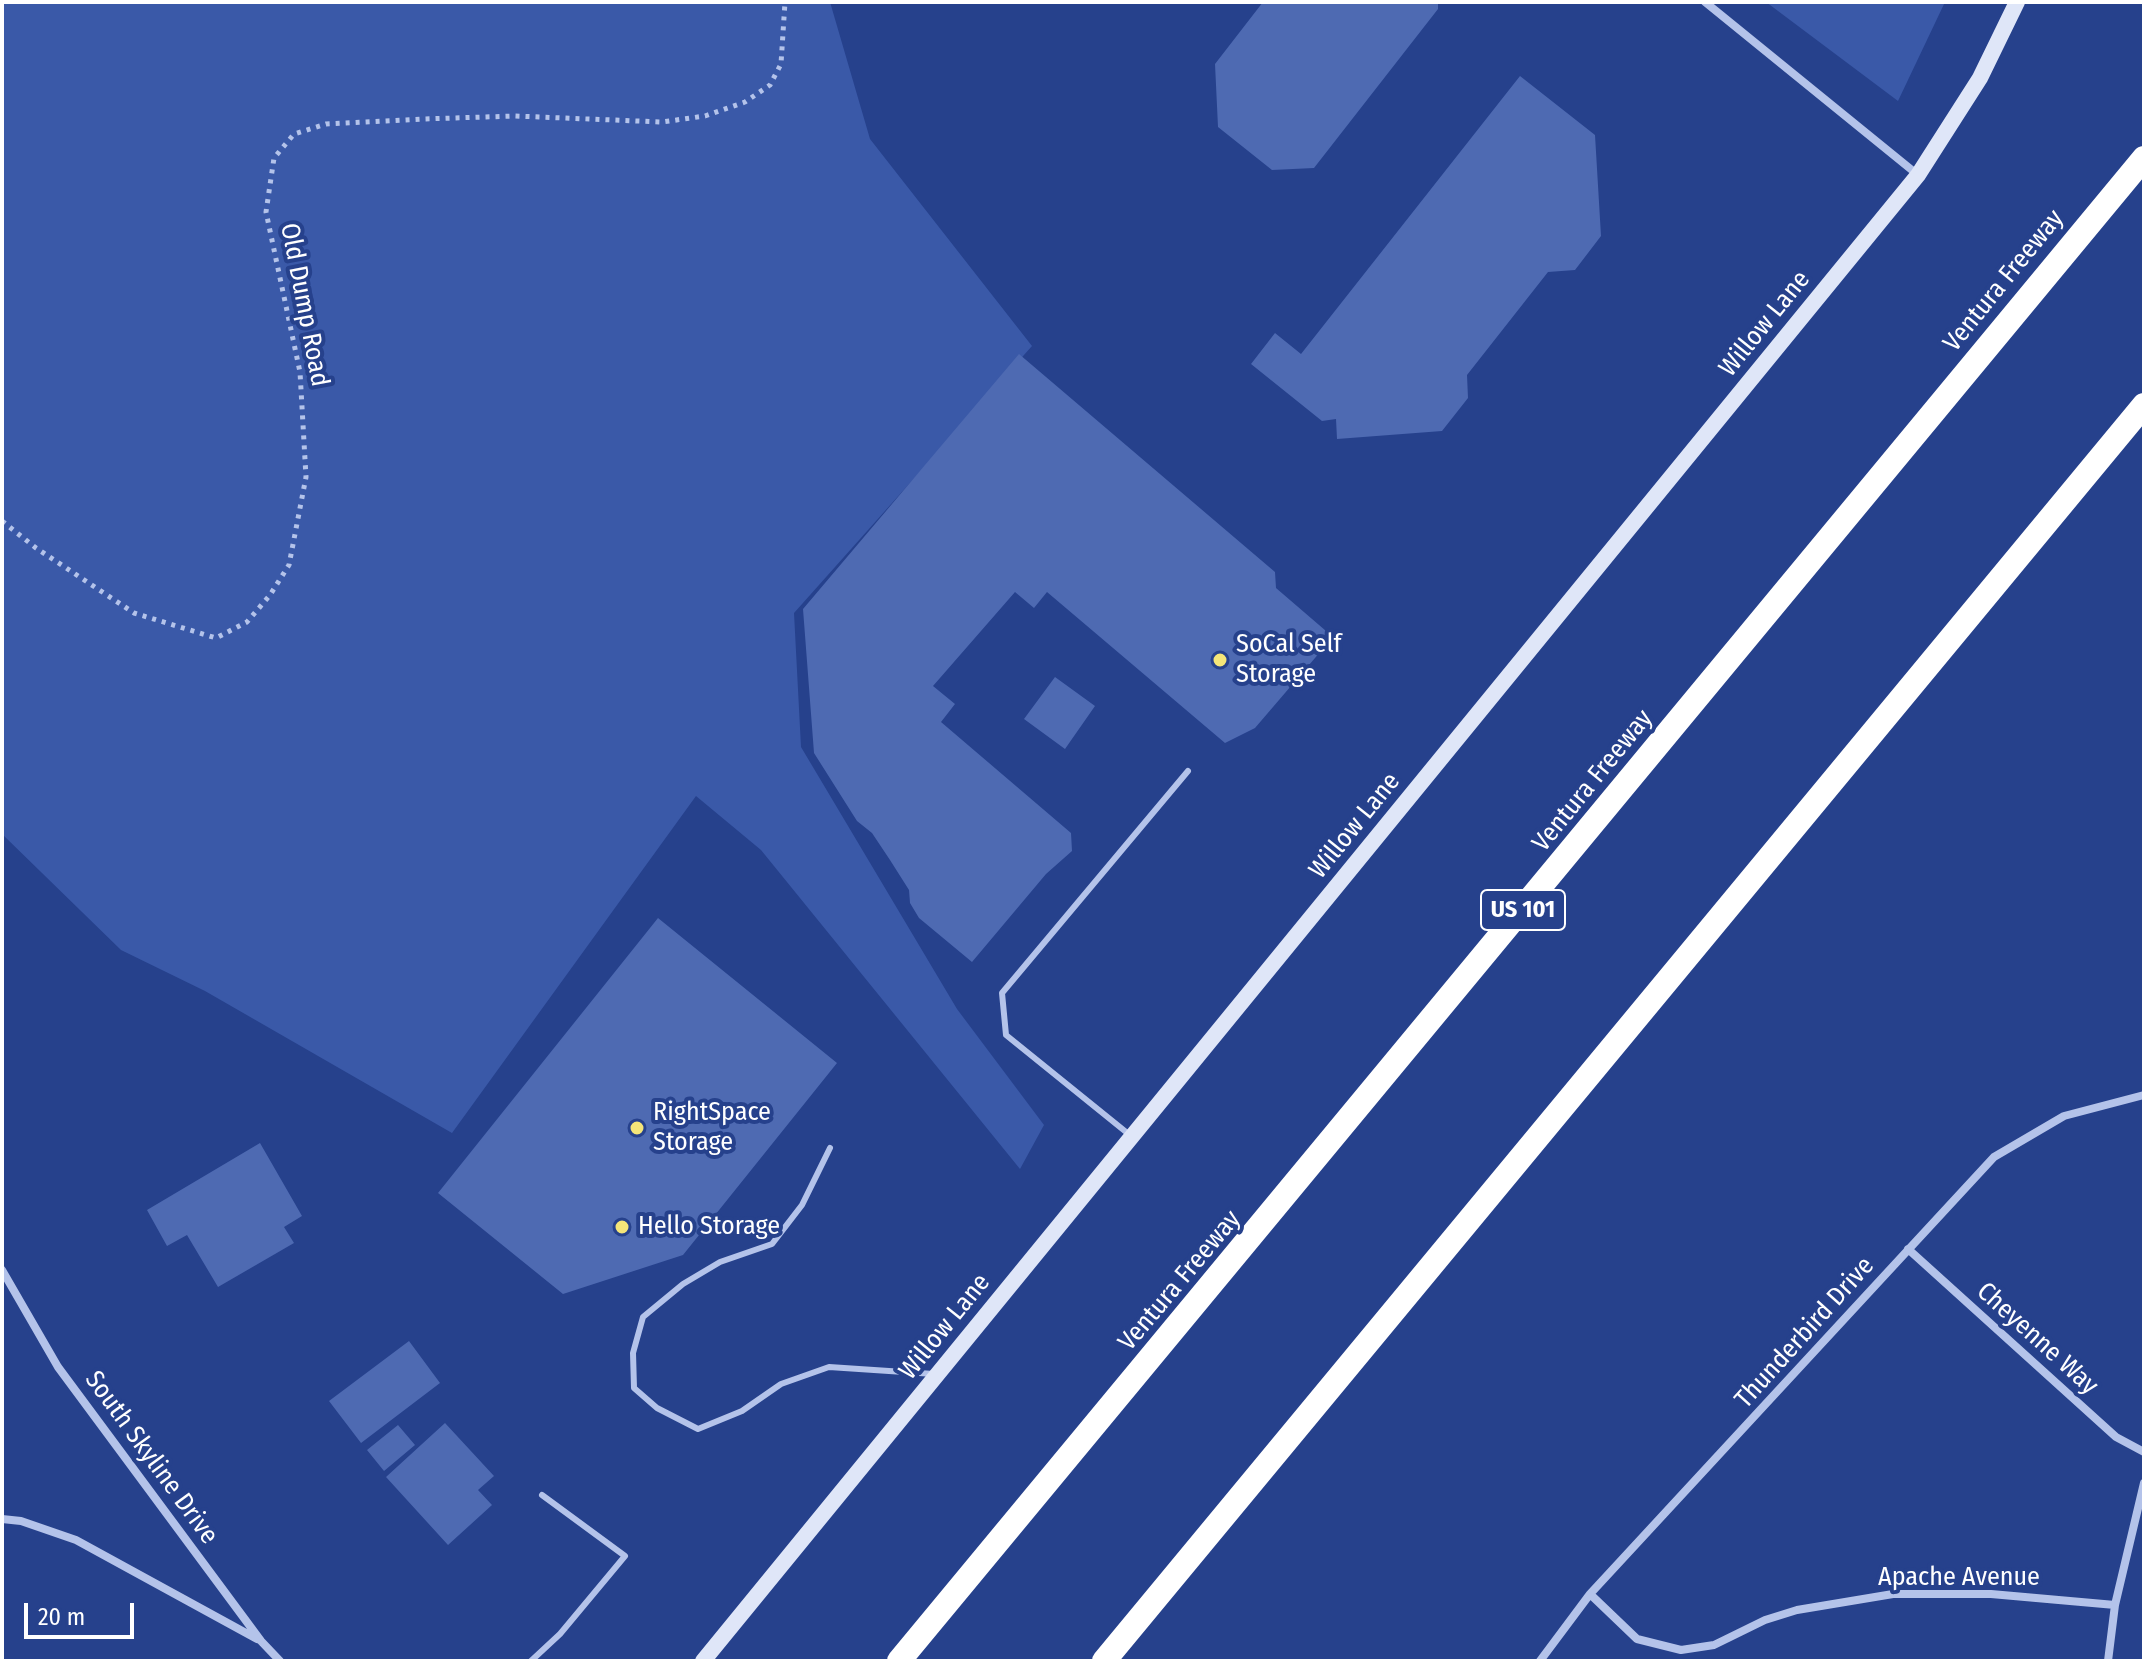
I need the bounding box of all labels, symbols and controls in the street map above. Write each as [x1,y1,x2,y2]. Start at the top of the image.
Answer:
street label: Ventura Freeway [1937,204,2071,358]
street label: Old Dump Road [273,221,335,389]
street label: Willow Lane [1713,265,1817,383]
place label: SoCal Self Storage [1236,629,1342,690]
marker: SoCal Self Storage [1211,651,1229,669]
street label: Ventura Freeway [1526,704,1660,858]
street label: Willow Lane [1303,767,1407,885]
road number: US 101 [1481,890,1565,930]
place label: RightSpace Storage [653,1097,771,1158]
marker: RightSpace Storage [628,1119,646,1137]
street label: Ventura Freeway [1112,1205,1248,1357]
place label: Hello Storage [638,1211,780,1243]
marker: Hello Storage [613,1218,631,1236]
street label: Thunderbird Drive [1729,1251,1881,1415]
street label: Willow Lane [893,1268,997,1386]
street label: Cheyenne Way [1970,1276,2104,1402]
street label: South Skyline Drive [78,1365,224,1551]
street label: Apache Avenue [1878,1562,2040,1594]
scale bar [28,1587,138,1637]
text: 20 m [38,1603,85,1631]

